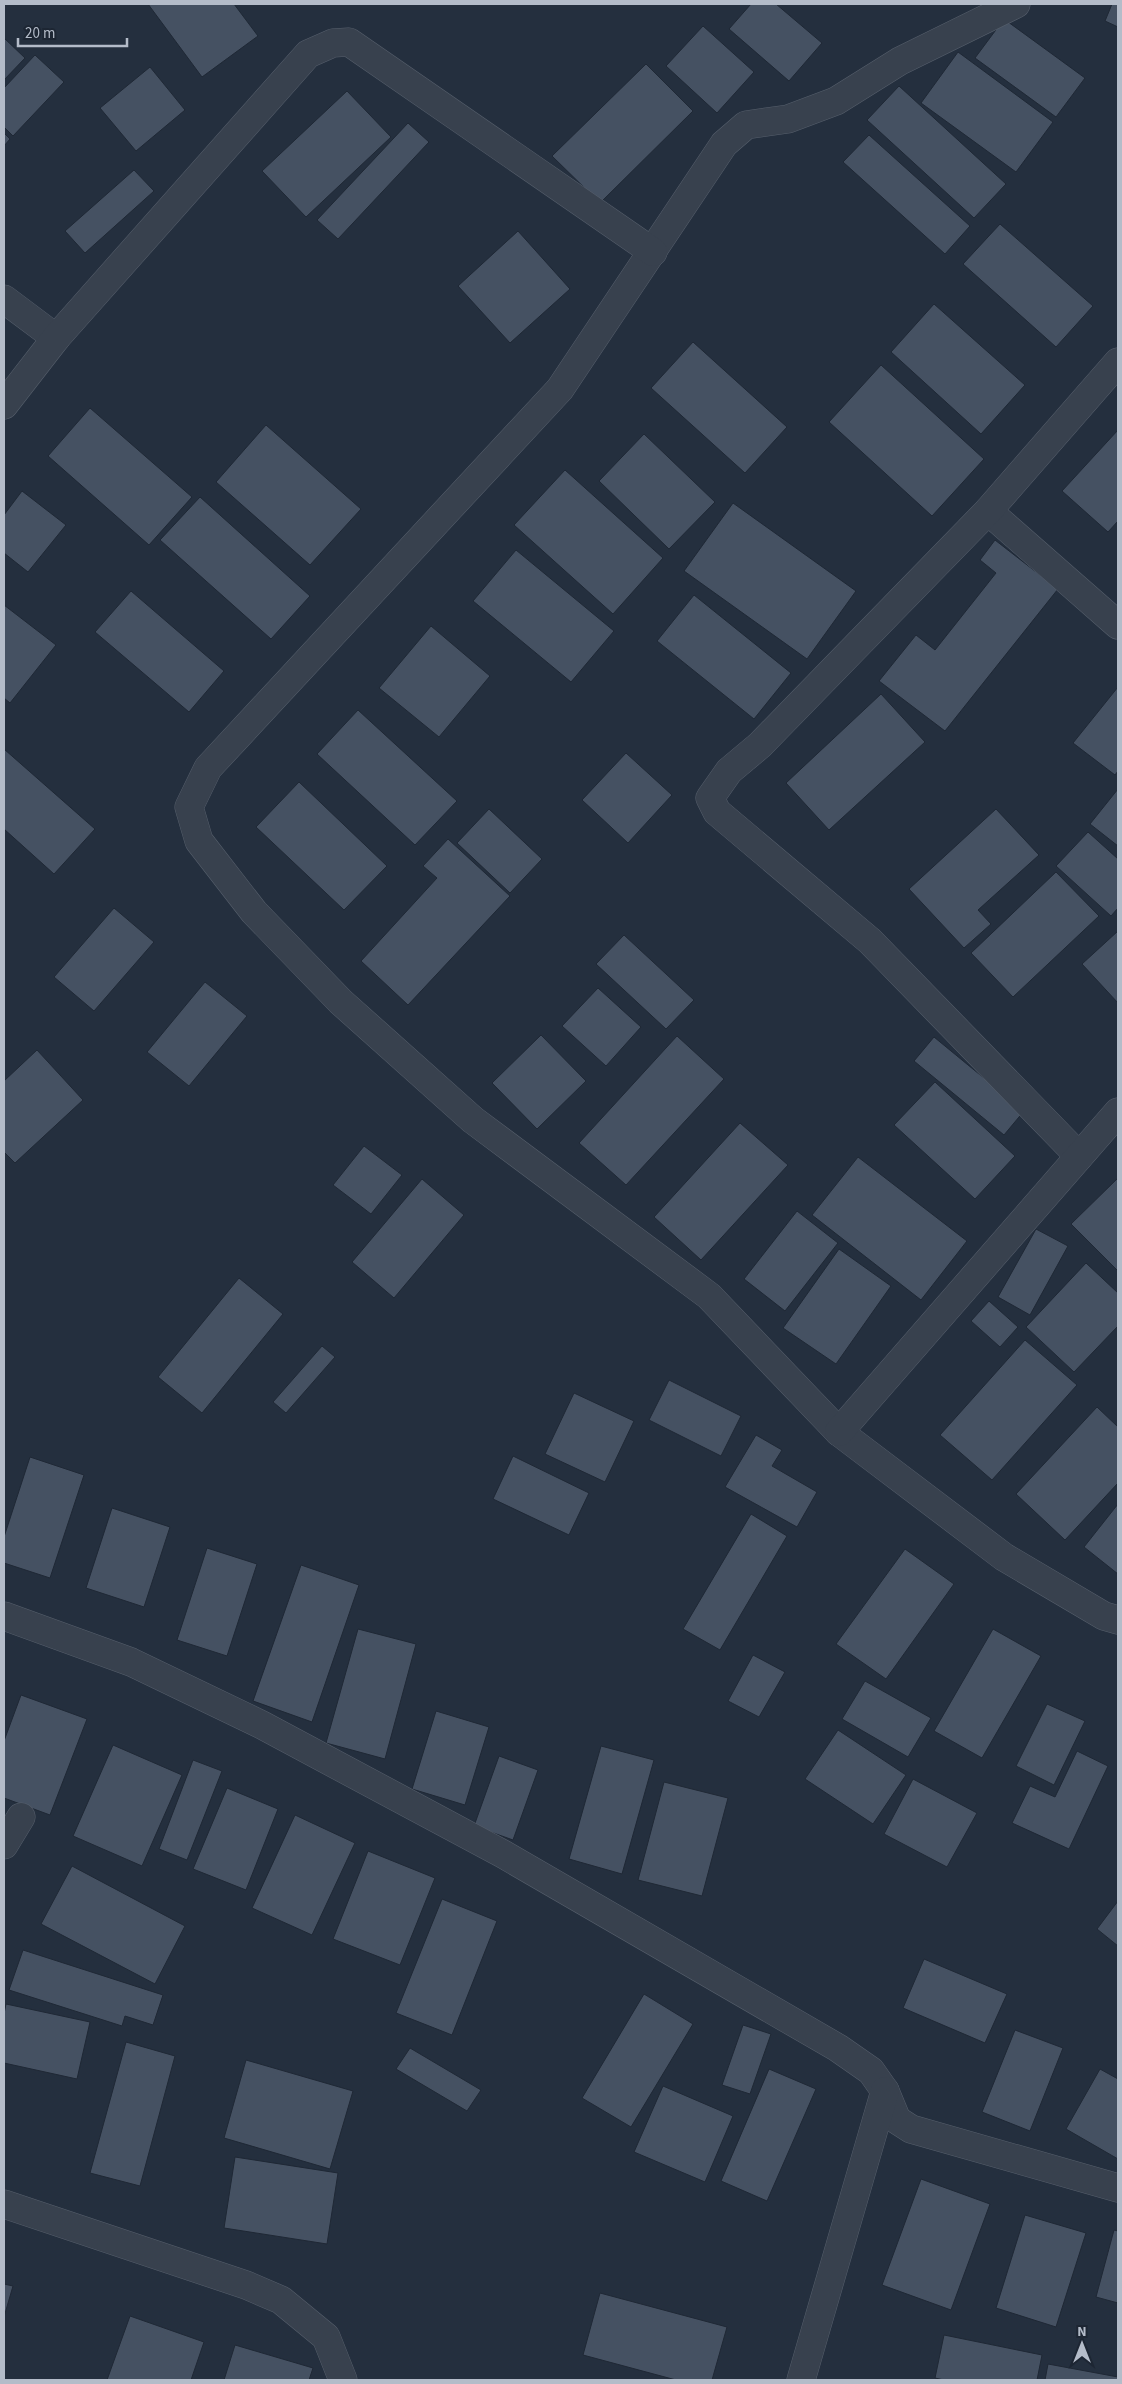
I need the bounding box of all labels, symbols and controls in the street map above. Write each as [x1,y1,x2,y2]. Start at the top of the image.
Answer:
scale bar [18,15,126,47]
text: 20 m [25,23,55,44]
north arrow [1057,2319,1107,2369]
text: N [1077,2322,1087,2342]

